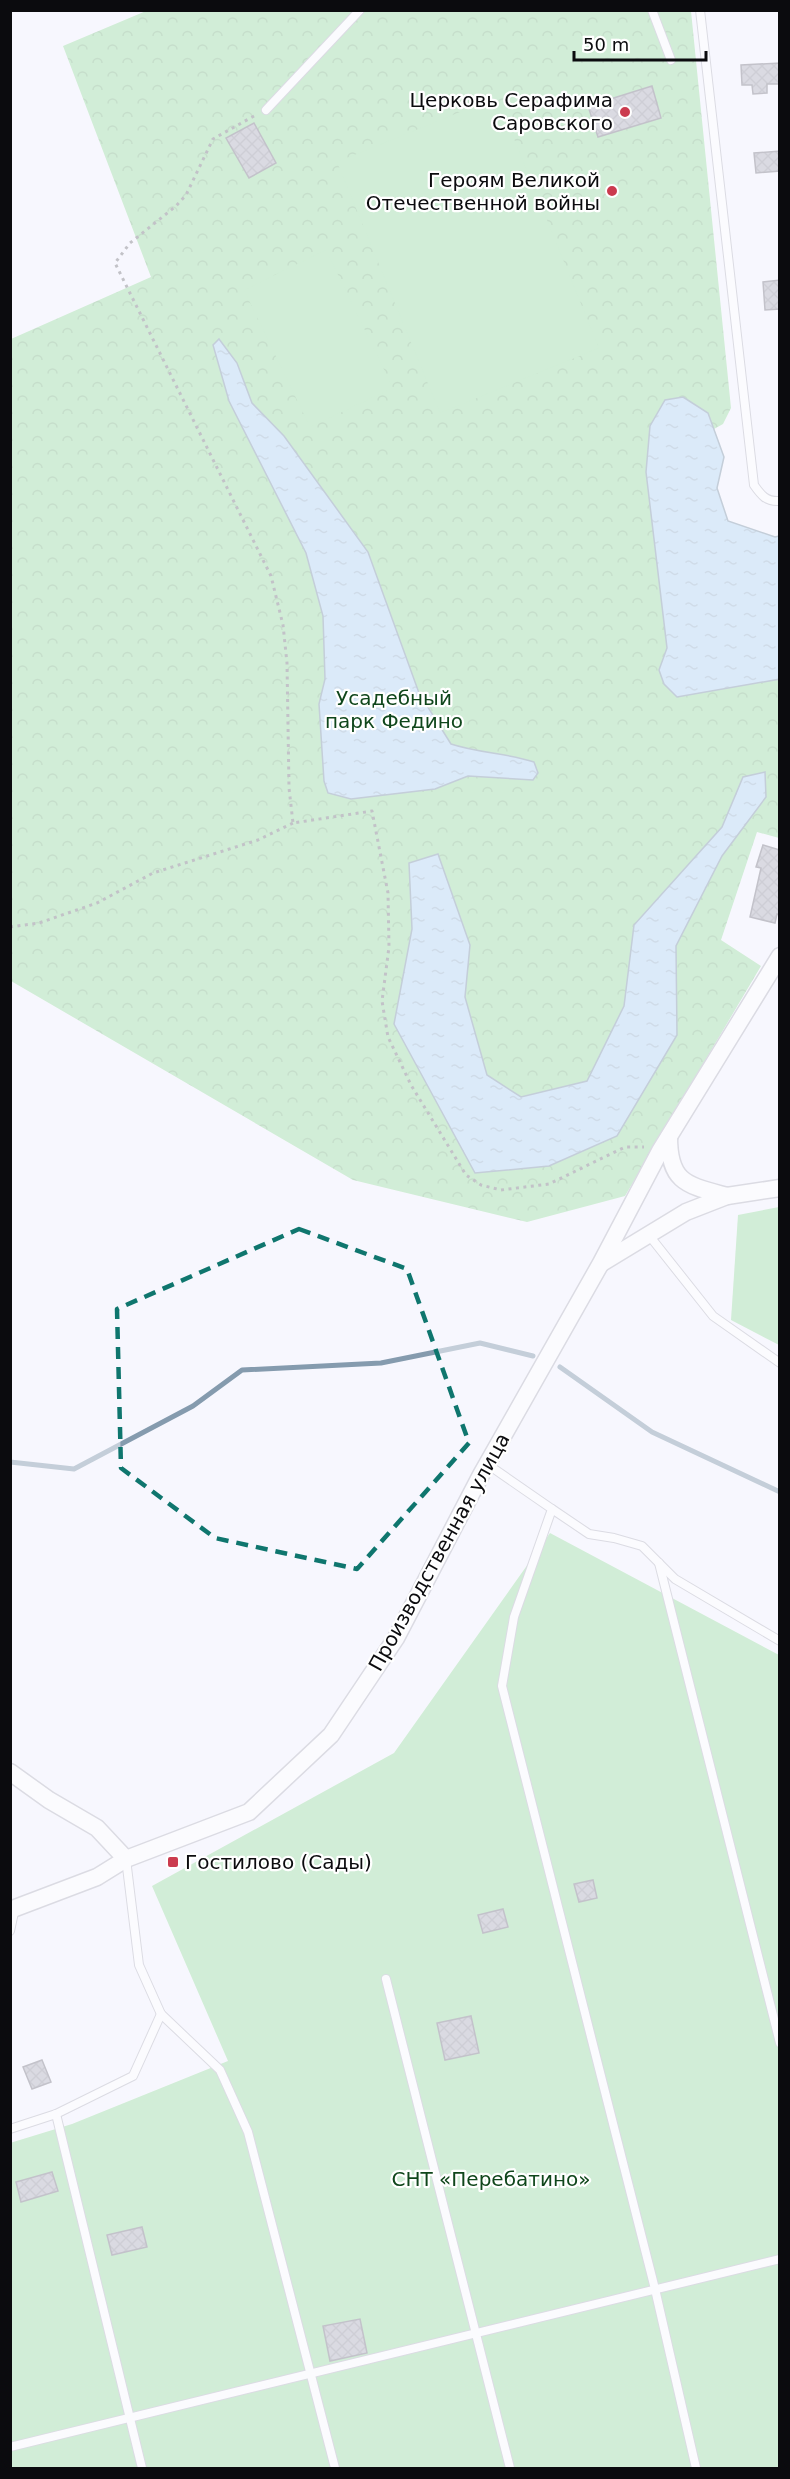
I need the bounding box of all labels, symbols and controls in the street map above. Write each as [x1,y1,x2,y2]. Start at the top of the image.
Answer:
scale bar [574,24,706,62]
text: 50 m [583,34,629,55]
place label: Церковь Серафима Саровского [410,88,613,135]
marker: Церковь Серафима Саровского [618,105,632,119]
place label: Героям Великой Отечественной войны [366,168,600,215]
marker: Героям Великой Отечественной войны [605,184,619,198]
park label: Усадебный парк Федино [325,686,463,733]
street label: Производственная улица [363,1429,515,1675]
place label: Гостилово (Сады) [185,1850,372,1874]
marker: Гостилово (Сады) [166,1855,180,1869]
park label: СНТ «Перебатино» [392,2167,590,2191]

